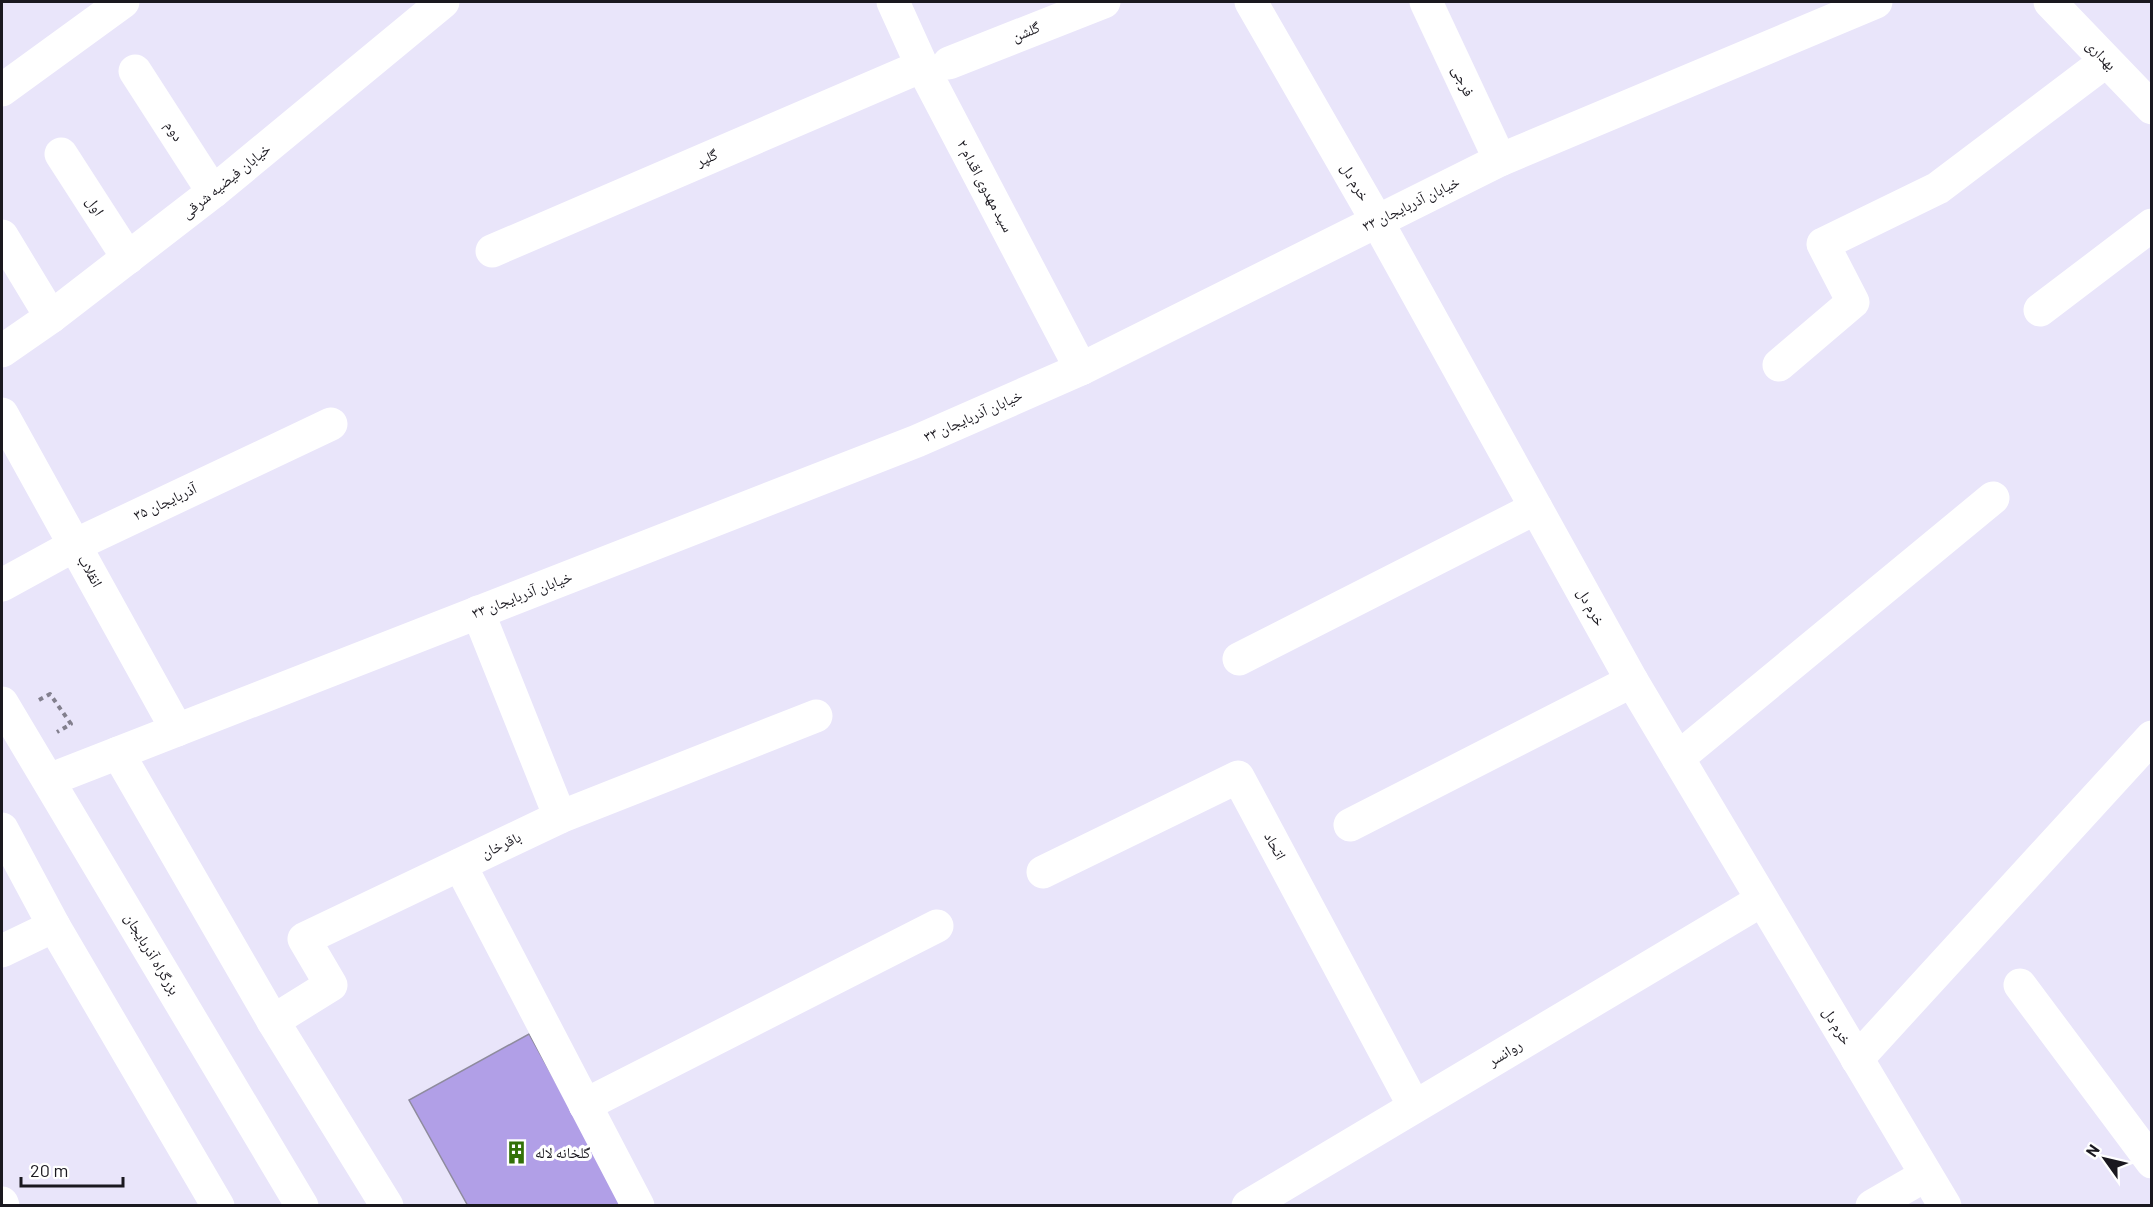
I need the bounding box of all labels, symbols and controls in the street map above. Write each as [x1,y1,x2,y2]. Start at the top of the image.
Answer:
street label: گلشن [1009,17,1043,47]
street label: بهداری [2081,35,2121,75]
street label: فرجی [1447,62,1479,100]
street label: دوم [160,117,188,145]
street label: سید مهدوی اقدام ۲ [952,136,1018,236]
street label: خیابان فیضیه شرقی [177,138,275,223]
street label: گلپر [692,144,721,171]
street label: خرم دل [1336,159,1374,205]
street label: خیابان آذربایجان ۳۳ [1359,172,1463,236]
street label: اول [81,192,109,220]
street label: خیابان آذربایجان ۳۳ [920,385,1026,447]
street label: آذربایجان ۳۵ [130,478,201,525]
street label: انقلاب [74,551,107,590]
street label: خیابان آذربایجان ۳۳ [469,566,576,623]
street label: خرم دل [1572,584,1610,630]
street label: باقرخان [478,827,524,863]
street label: اتحاد [1261,829,1291,862]
street label: بزرگراه آذربایجان [120,909,184,999]
street label: خرم دل [1818,1003,1856,1049]
street label: روانسر [1483,1035,1525,1071]
north arrow [2075,1129,2135,1189]
building icon: گلخانه لاله [504,1140,530,1166]
text: N [2081,1141,2103,1160]
place label: گلخانه لاله [535,1143,591,1161]
scale bar [21,1150,123,1188]
text: 20 m [30,1159,68,1181]

